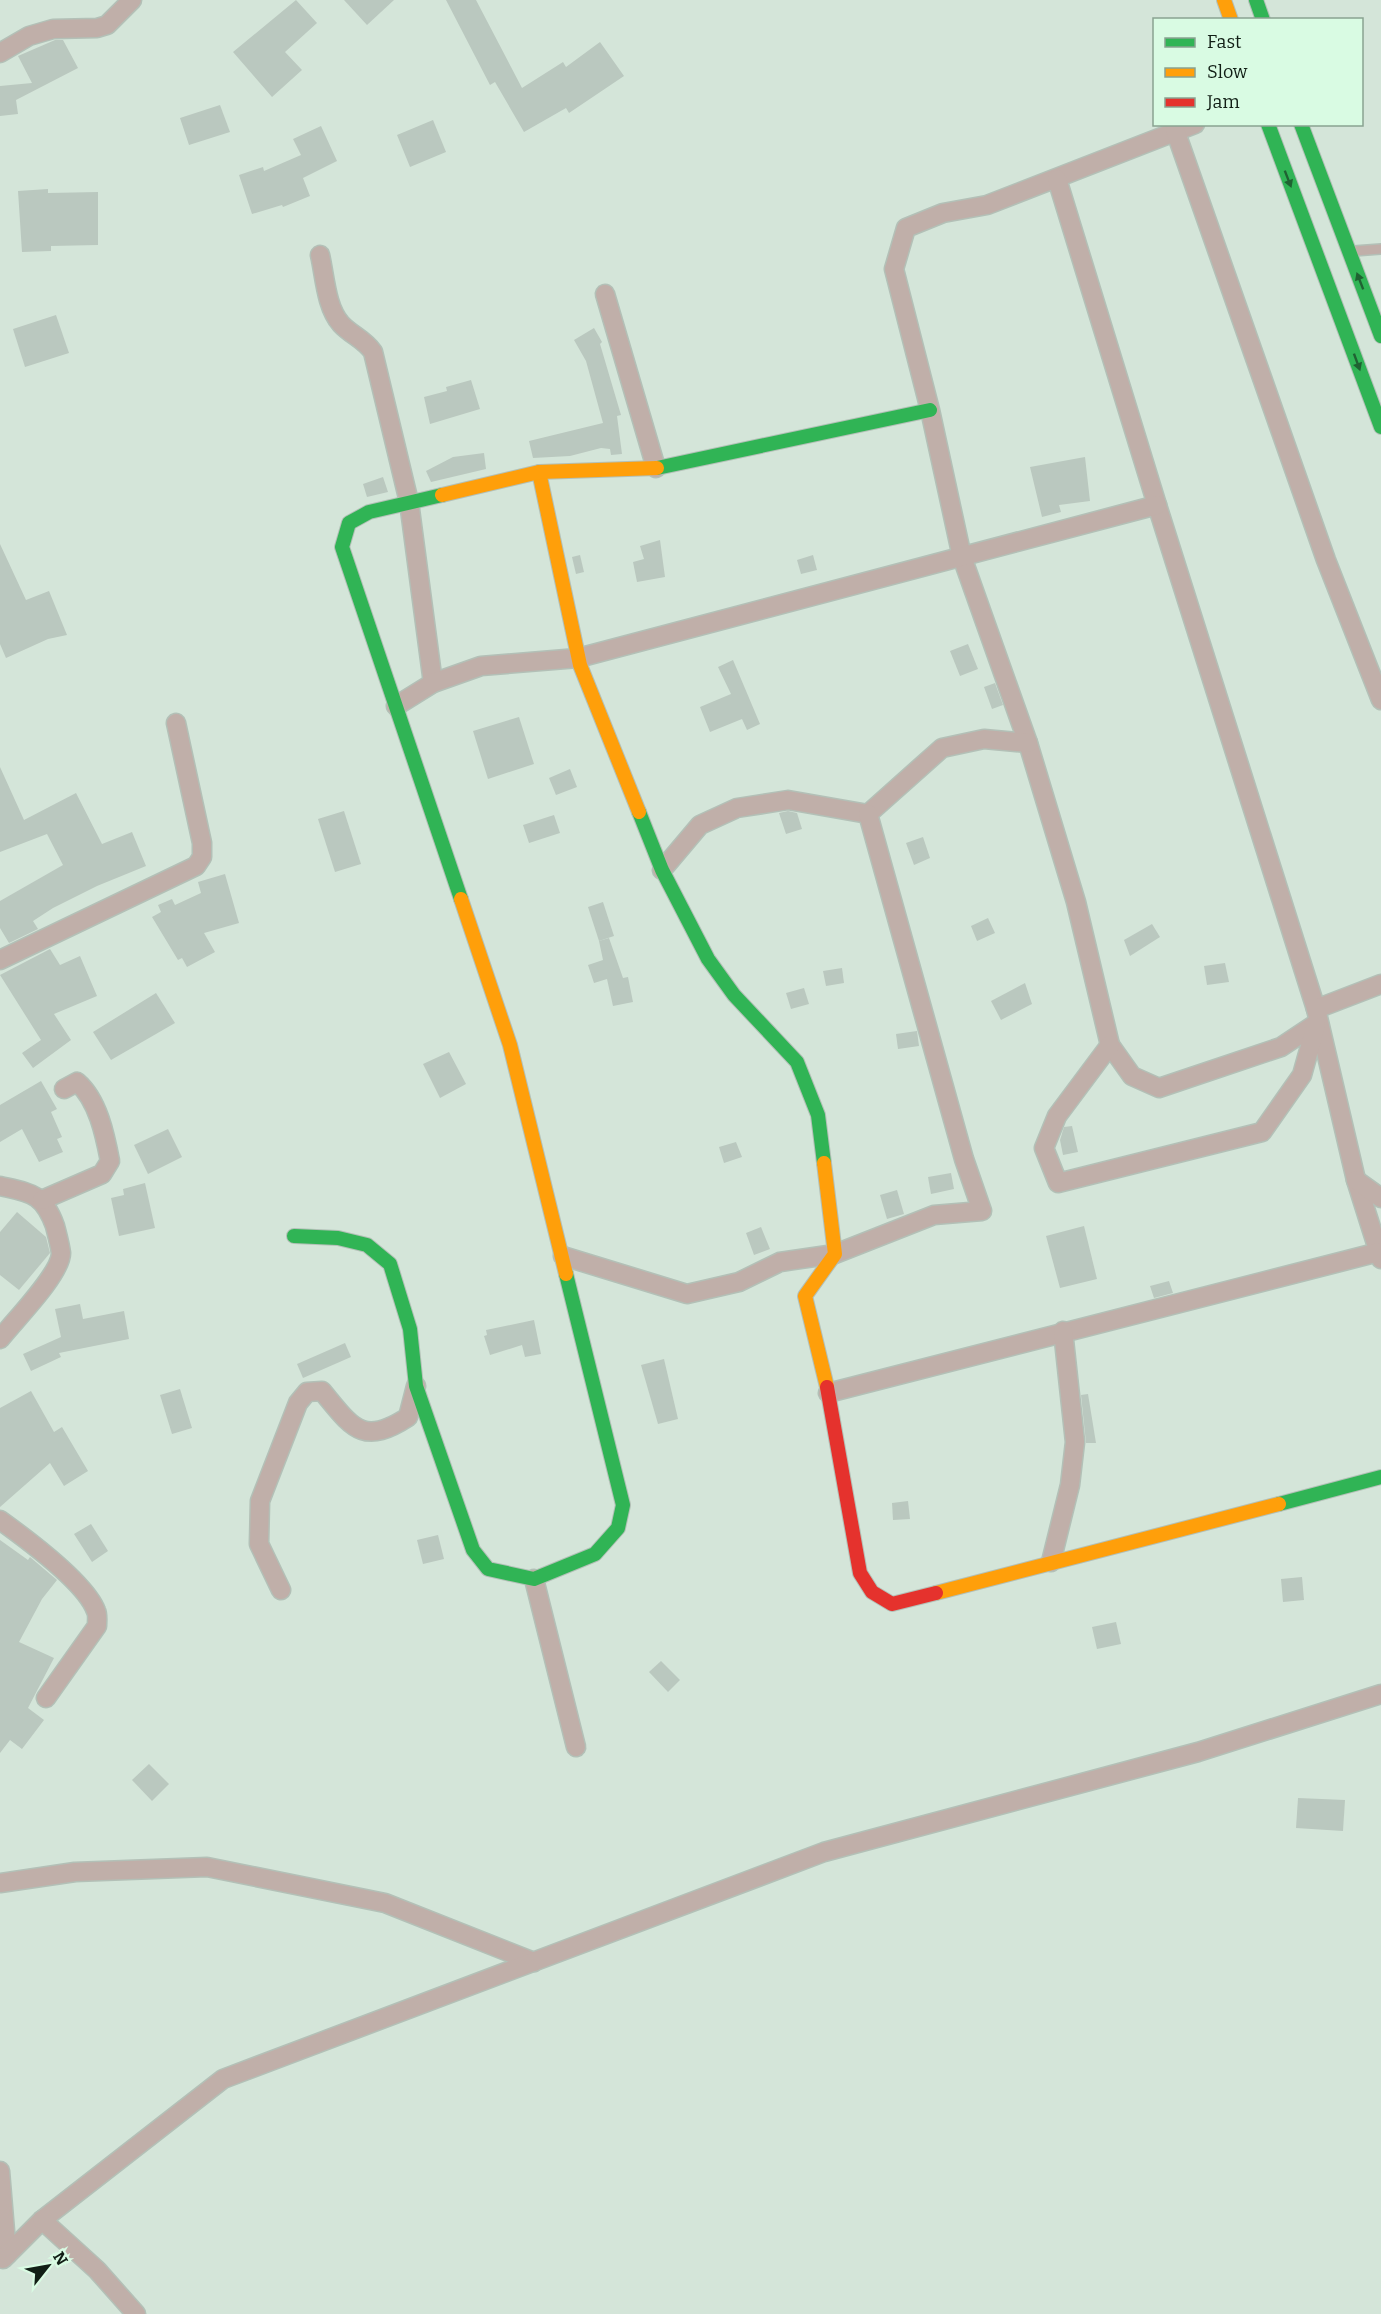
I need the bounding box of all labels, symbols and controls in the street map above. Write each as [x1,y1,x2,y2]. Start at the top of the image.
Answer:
legend [1153,18,1363,126]
text: Fast [1207,31,1242,53]
text: Slow [1207,61,1248,83]
text: Jam [1206,91,1240,113]
one-way arrow [1284,170,1294,188]
one-way arrow [1355,272,1364,290]
one-way arrow [1352,353,1362,371]
north arrow [18,2236,78,2296]
text: N [49,2248,72,2269]

